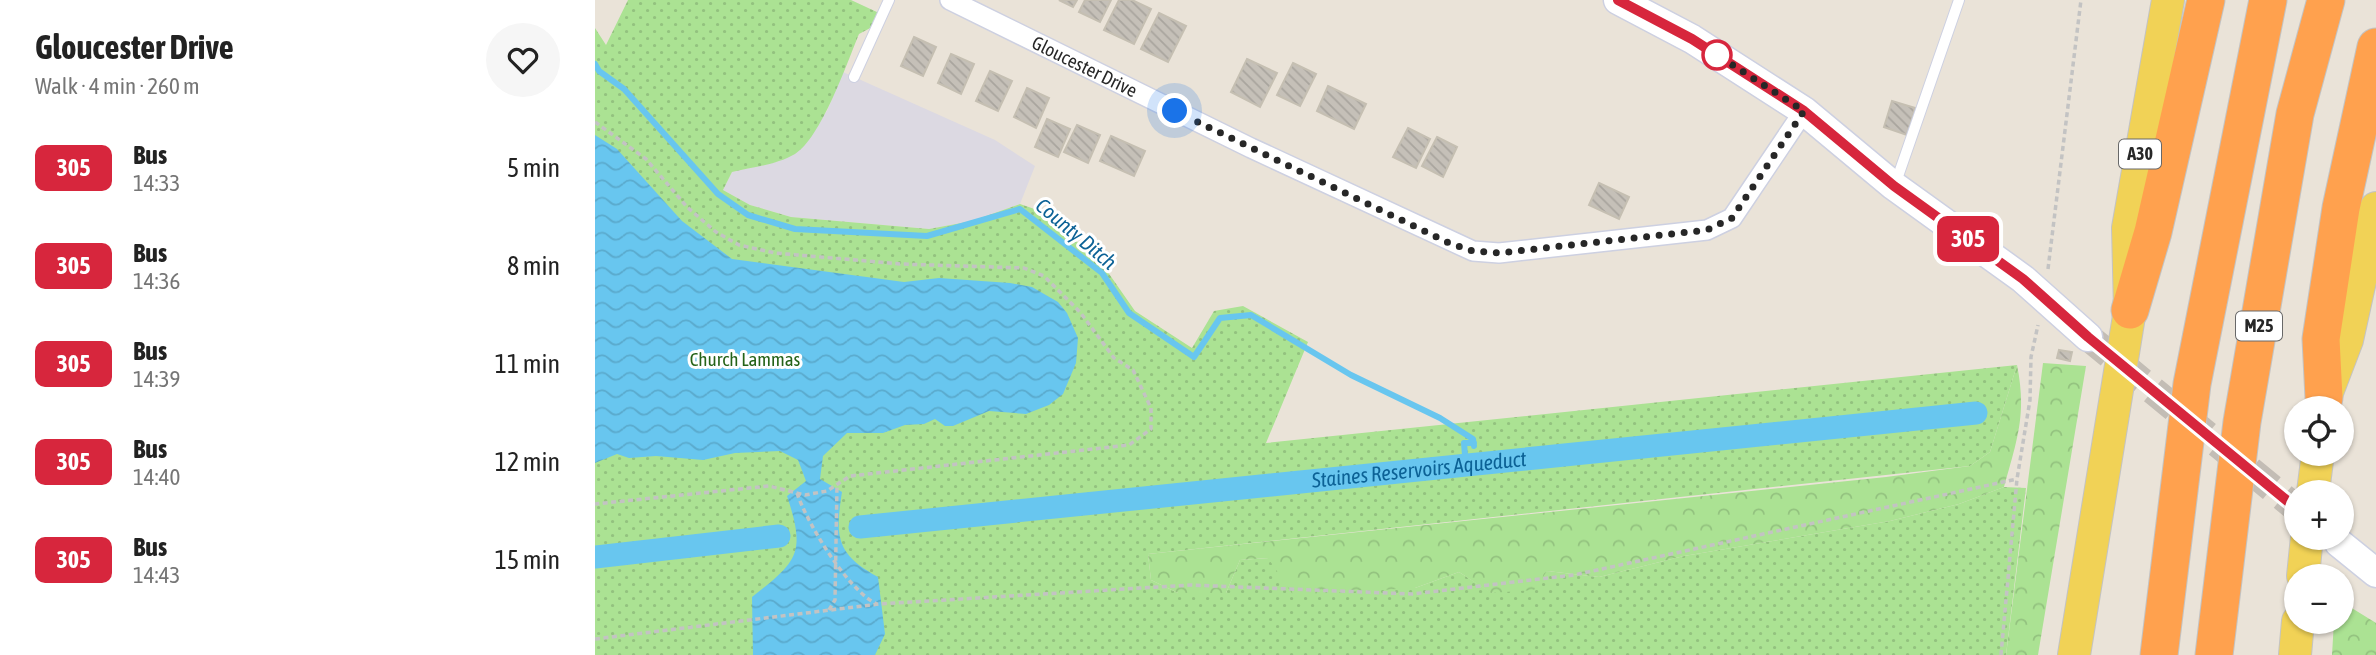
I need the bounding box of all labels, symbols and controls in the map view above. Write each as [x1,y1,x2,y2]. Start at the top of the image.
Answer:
button: heart [486,23,560,97]
text: Gloucester Drive [35,28,234,66]
street label: Gloucester Drive [1028,31,1141,101]
unlabelled marker [1702,40,1732,70]
text: Walk · 4 min · 260 m [35,73,199,99]
your location [1157,93,1192,128]
text: Bus [133,140,167,170]
road number: A30 [2119,140,2161,168]
text: 5 min [507,153,560,183]
text: 305 [57,154,90,181]
text: 14:33 [133,170,180,196]
water label: County Ditch [1032,193,1122,274]
line badge: 305 [1928,216,2008,262]
text: 305 [1951,225,1985,252]
text: Bus [133,238,167,268]
text: 8 min [507,251,560,281]
text: 305 [57,252,90,279]
text: 14:36 [133,268,180,294]
road number: M25 [2236,312,2282,340]
text: Bus [133,336,167,366]
park label: Church Lammas [690,348,801,370]
text: 11 min [495,349,560,379]
text: 305 [57,350,90,377]
text: 14:39 [133,366,180,392]
map controls [2284,396,2354,634]
button: locate [2284,396,2354,466]
text: Bus [133,434,167,464]
water label: Staines Reservoirs Aqueduct [1309,446,1528,492]
text: 12 min [495,447,560,477]
text: 305 [57,448,90,475]
text: 14:40 [133,464,180,490]
button: + [2284,480,2354,550]
text: Bus [133,532,167,562]
text: 15 min [495,545,560,575]
text: 305 [57,546,90,573]
text: 14:43 [133,562,180,588]
button: − [2284,564,2354,634]

